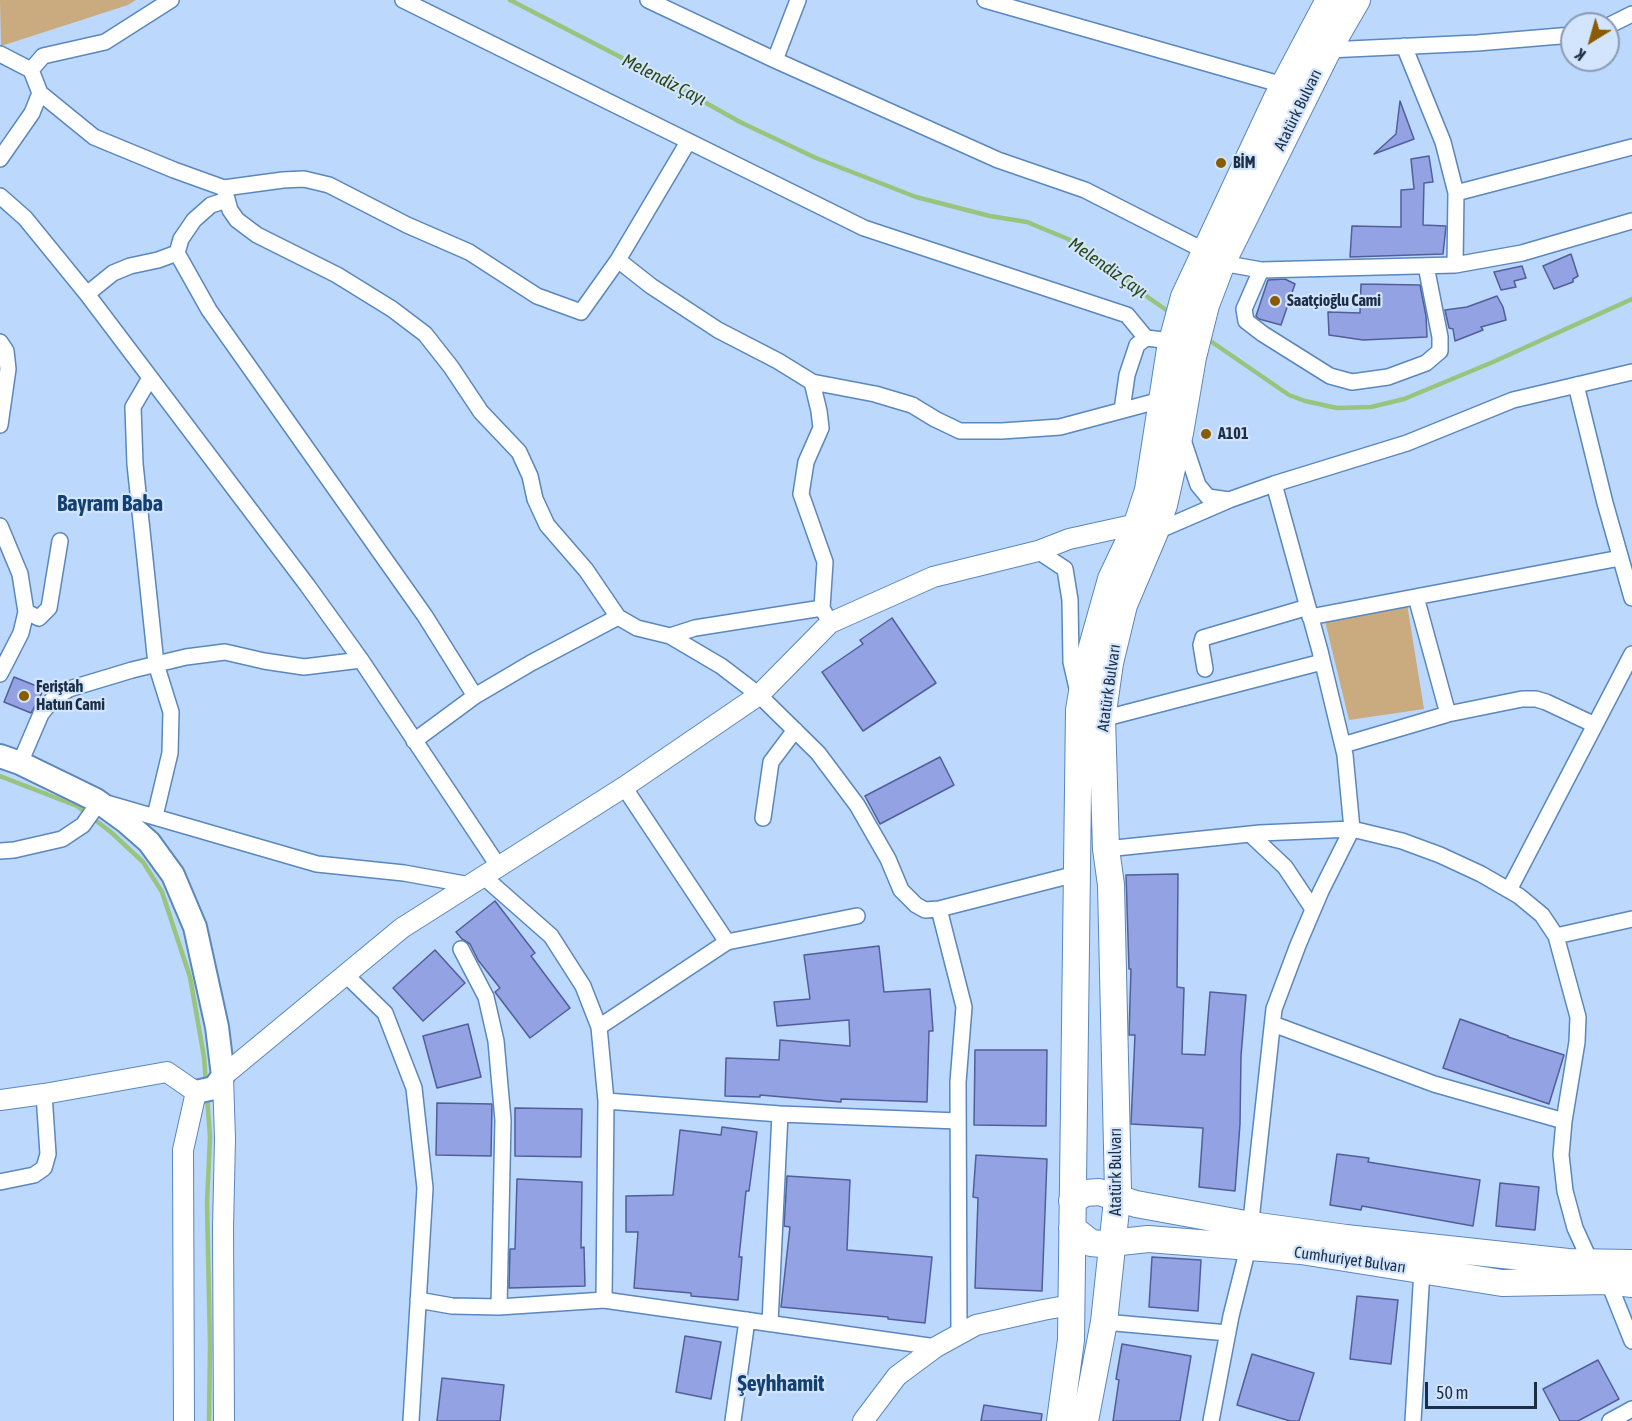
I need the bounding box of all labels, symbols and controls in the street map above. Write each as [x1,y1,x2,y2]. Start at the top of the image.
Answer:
north arrow [1560,12,1620,72]
text: K [1572,45,1589,64]
water label: Melendiz Çayı [618,50,710,110]
street label: Atatürk Bulvarı [1270,66,1326,154]
place label: BİM [1233,153,1255,173]
marker: BİM [1214,156,1228,170]
water label: Melendiz Çayı [1064,233,1152,303]
place label: Saatçioğlu Cami [1287,291,1381,311]
marker: Saatçioğlu Cami [1268,294,1282,308]
place label: A101 [1218,424,1248,444]
marker: A101 [1199,427,1213,441]
district label: Bayram Baba [57,491,163,517]
street label: Atatürk Bulvarı [1093,643,1125,733]
place label: Feriştah Hatun Cami [36,677,105,715]
marker: Feriştah Hatun Cami [17,689,31,703]
street label: Atatürk Bulvarı [1106,1128,1126,1216]
street label: Cumhuriyet Bulvarı [1293,1243,1407,1277]
scale bar [1428,1370,1540,1408]
district label: Şeyhhamit [738,1371,824,1397]
text: 50 m [1436,1382,1468,1403]

